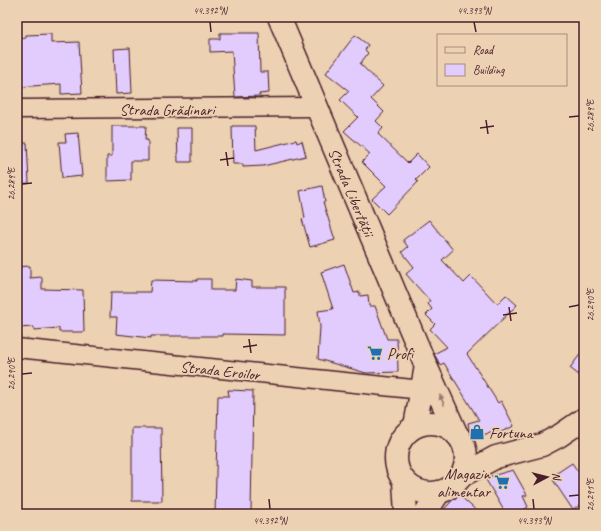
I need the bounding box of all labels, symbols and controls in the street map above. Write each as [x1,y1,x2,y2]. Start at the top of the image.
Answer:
text: 44.392°N [193,4,229,17]
text: 44.393°N [457,4,493,17]
legend [437,34,567,86]
text: Road [473,42,495,58]
text: Building [473,62,505,78]
text: 26.289°E [584,98,597,132]
street label: Strada Grădinari [120,100,216,120]
street label: Strada Libertății [324,145,379,241]
text: 26.289°E [5,166,18,200]
text: 26.290°E [584,287,597,321]
supermarket icon: Profi [366,344,384,362]
place label: Profi [387,344,415,364]
text: 26.290°E [5,356,18,390]
street label: Strada Eroilor [179,357,262,385]
one-way arrow [439,395,445,406]
shop icon: Fortuna [468,423,486,441]
place label: Fortuna [489,423,534,443]
north arrow [527,457,567,497]
place label: Magazin alimentar [437,464,491,502]
text: N [550,472,565,482]
supermarket icon: Magazin alimentar [493,473,511,491]
text: 26.291°E [584,477,597,511]
text: 44.392°N [253,514,289,527]
text: 44.393°N [517,514,553,527]

